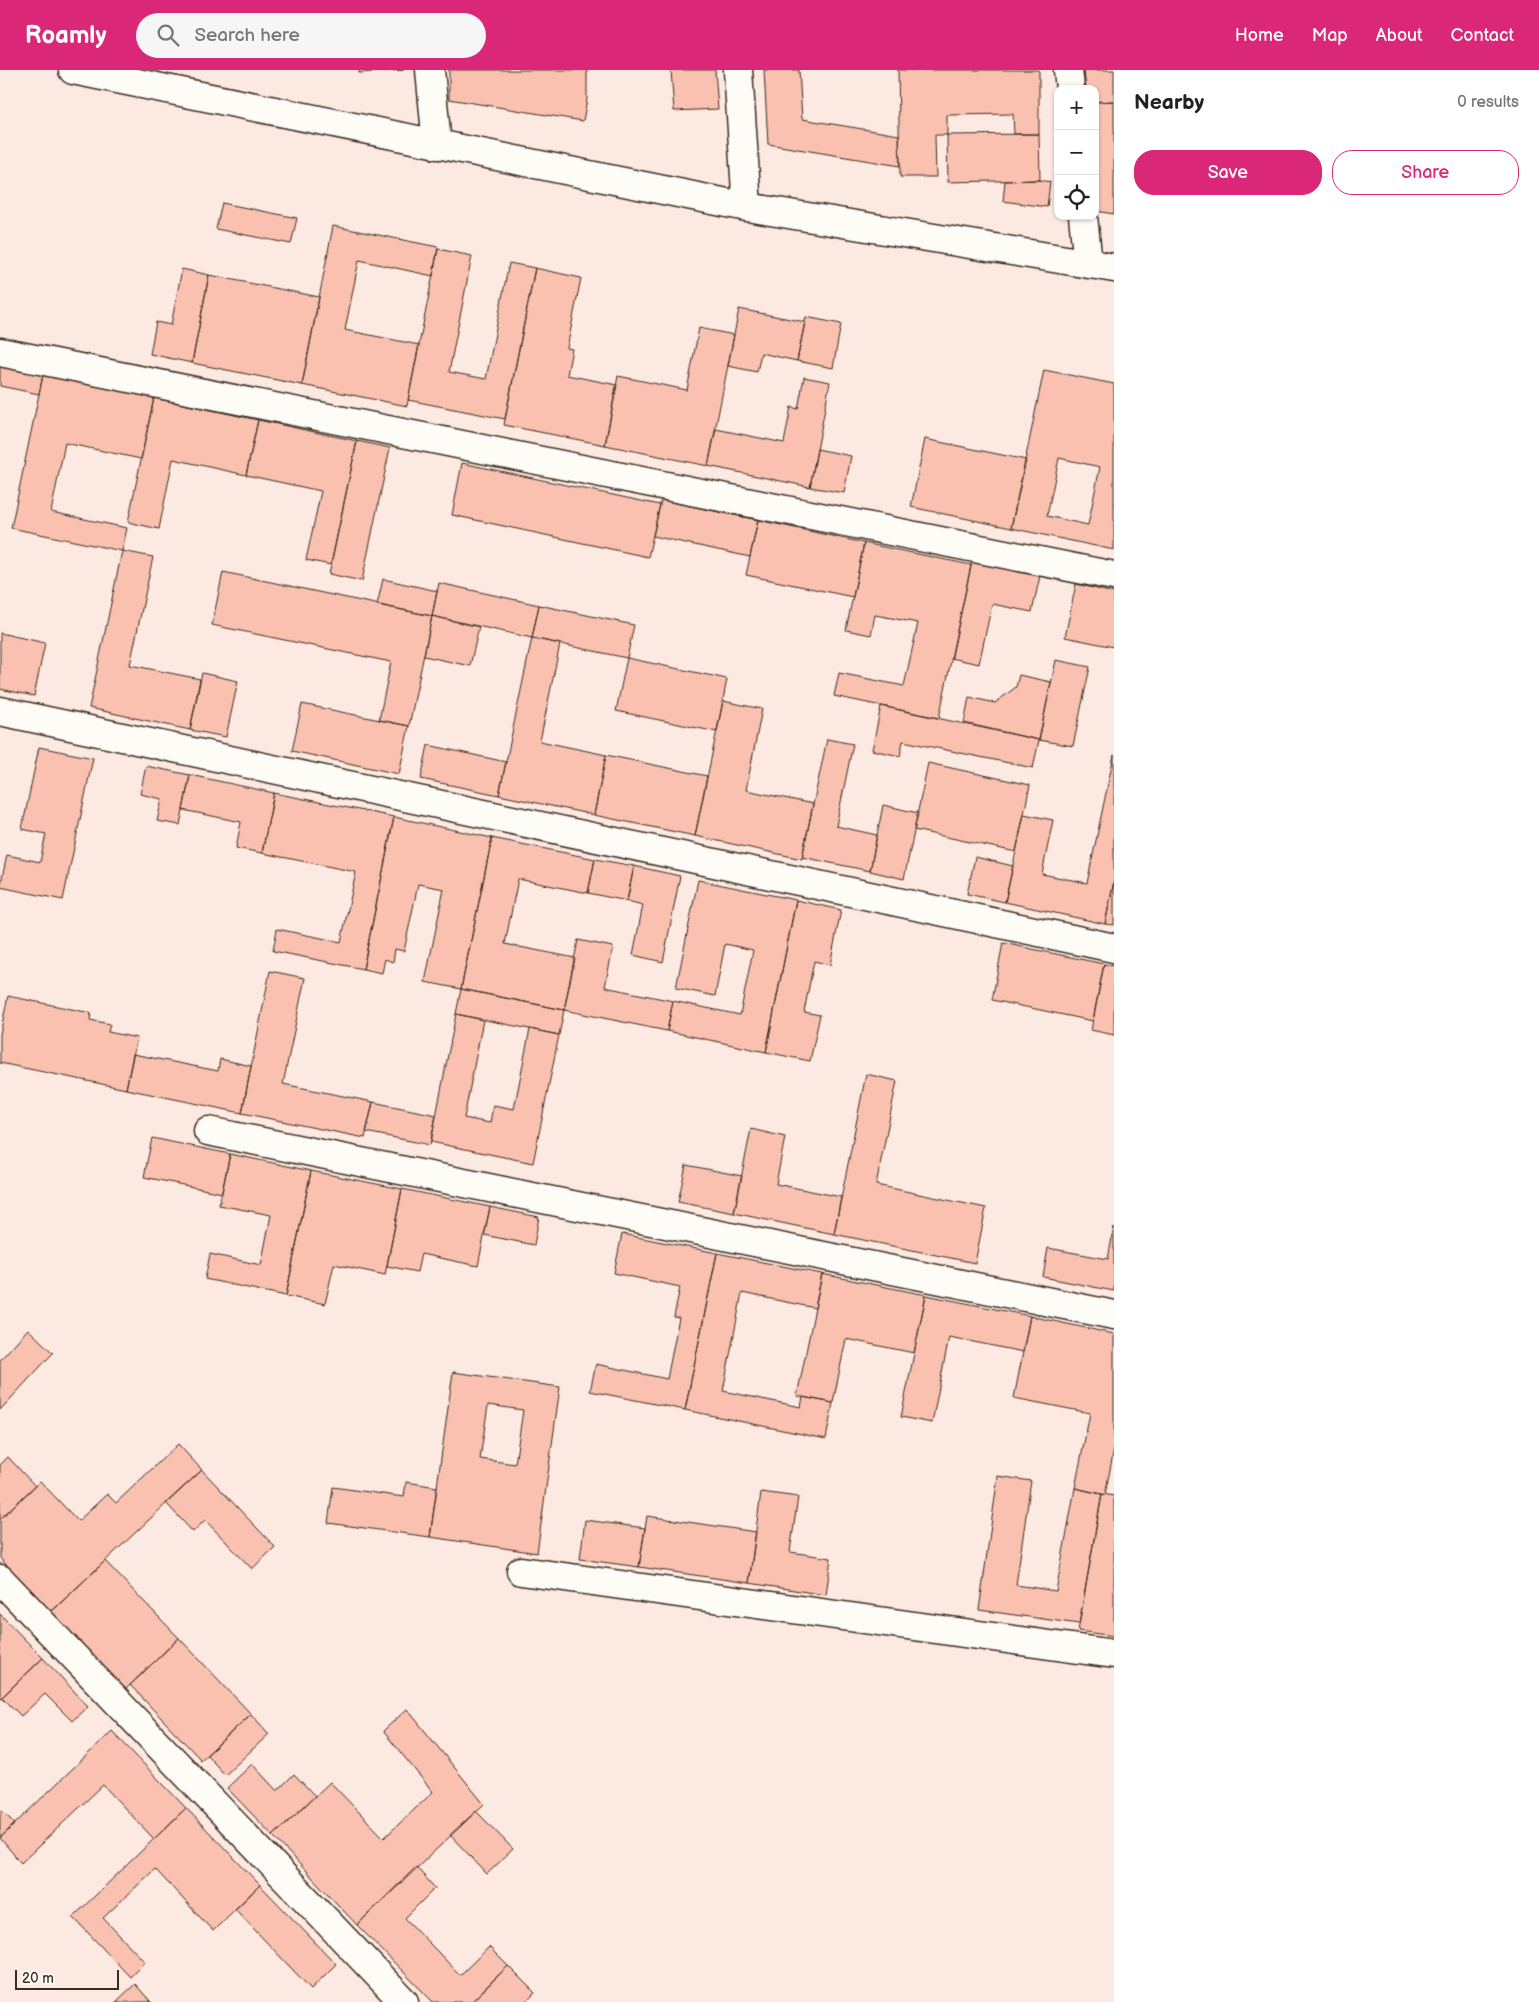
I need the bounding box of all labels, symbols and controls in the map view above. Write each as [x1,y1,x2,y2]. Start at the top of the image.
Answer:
search box [136,13,486,58]
text: Roamly [25,21,106,50]
icon: search [154,21,182,49]
text: Search here [194,24,300,47]
text: Home [1235,25,1284,46]
text: Map [1312,25,1348,46]
text: About [1376,25,1423,46]
text: Contact [1451,25,1514,46]
map controls [1054,85,1099,220]
button: + [1054,85,1099,130]
text: Nearby [1134,90,1204,115]
text: 0 results [1457,93,1519,112]
button: − [1054,130,1099,175]
button: Save [1134,150,1322,195]
button: Share [1332,150,1519,195]
button: locate [1054,175,1099,220]
scale bar [15,1967,119,1990]
text: 20 m [22,1970,54,1987]

